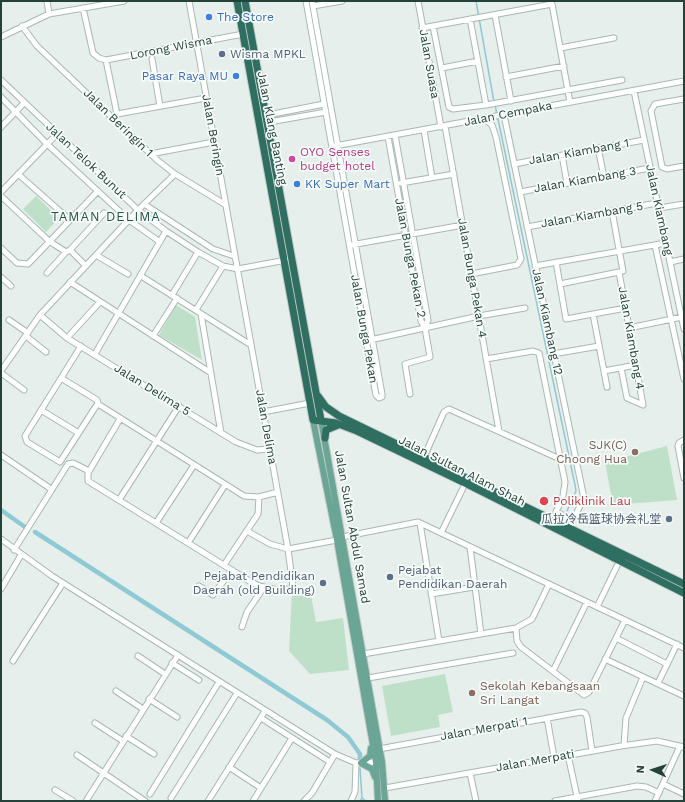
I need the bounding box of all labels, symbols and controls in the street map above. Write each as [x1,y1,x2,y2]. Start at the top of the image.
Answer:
place label: The Store [217,10,274,24]
marker: The Store [204,12,214,22]
street label: Jalan Suasa [416,28,442,100]
street label: Lorong Wisma [129,33,213,63]
place label: Wisma MPKL [230,47,306,61]
marker: Wisma MPKL [217,49,227,59]
place label: Pasar Raya MU [142,69,228,83]
street label: Jalan Klang Banting [254,70,290,186]
marker: Pasar Raya MU [231,71,241,81]
street label: Jalan Beringin 1 [80,86,156,160]
street label: Jalan Beringin [199,93,227,177]
street label: Jalan Cempaka [463,98,553,130]
street label: Jalan Telok Bunut [43,120,129,202]
street label: Jalan Kiambang 1 [528,136,630,168]
place label: OYO Senses budget hotel [300,145,375,173]
marker: OYO Senses budget hotel [287,154,297,164]
street label: Jalan Kiambang [642,163,676,257]
street label: Jalan Kiambang 3 [533,164,637,196]
place label: KK Super Mart [305,177,390,191]
marker: KK Super Mart [292,179,302,189]
street label: Jalan Bunga Pekan 2 [391,197,429,319]
street label: Jalan Kiambang 5 [540,199,644,231]
district label: TAMAN DELIMA [51,209,161,225]
street label: Jalan Bunga Pekan 4 [454,217,490,339]
street label: Jalan Kiambang 12 [529,267,565,377]
street label: Jalan Bunga Pekan [347,273,381,385]
street label: Jalan Kiambang 4 [615,285,647,391]
street label: Jalan Delima 5 [111,361,193,419]
street label: Jalan Delima [252,388,280,466]
street label: Jalan Sultan Alam Shah [396,433,528,509]
place label: SJK(C) Choong Hua [556,438,627,466]
marker: SJK(C) Choong Hua [630,447,640,457]
street label: Jalan Sultan Abdul Samad [331,449,373,605]
place label: Poliklinik Lau [553,494,631,508]
marker: Poliklinik Lau [538,495,550,507]
place label: 瓜拉冷岳篮球协会礼堂 [541,512,661,526]
marker: 瓜拉冷岳篮球协会礼堂 [664,514,674,524]
place label: Pejabat Pendidikan Daerah [398,563,507,591]
place label: Pejabat Pendidikan Daerah (old Building) [193,569,315,597]
marker: Pejabat Pendidikan Daerah [385,572,395,582]
marker: Pejabat Pendidikan Daerah (old Building) [318,578,328,588]
place label: Sekolah Kebangsaan Sri Langat [480,679,600,707]
marker: Sekolah Kebangsaan Sri Langat [467,688,477,698]
street label: Jalan Merpati 1 [439,714,529,744]
street label: Jalan Merpati [495,747,575,775]
north arrow [633,750,673,790]
text: N [634,765,647,774]

